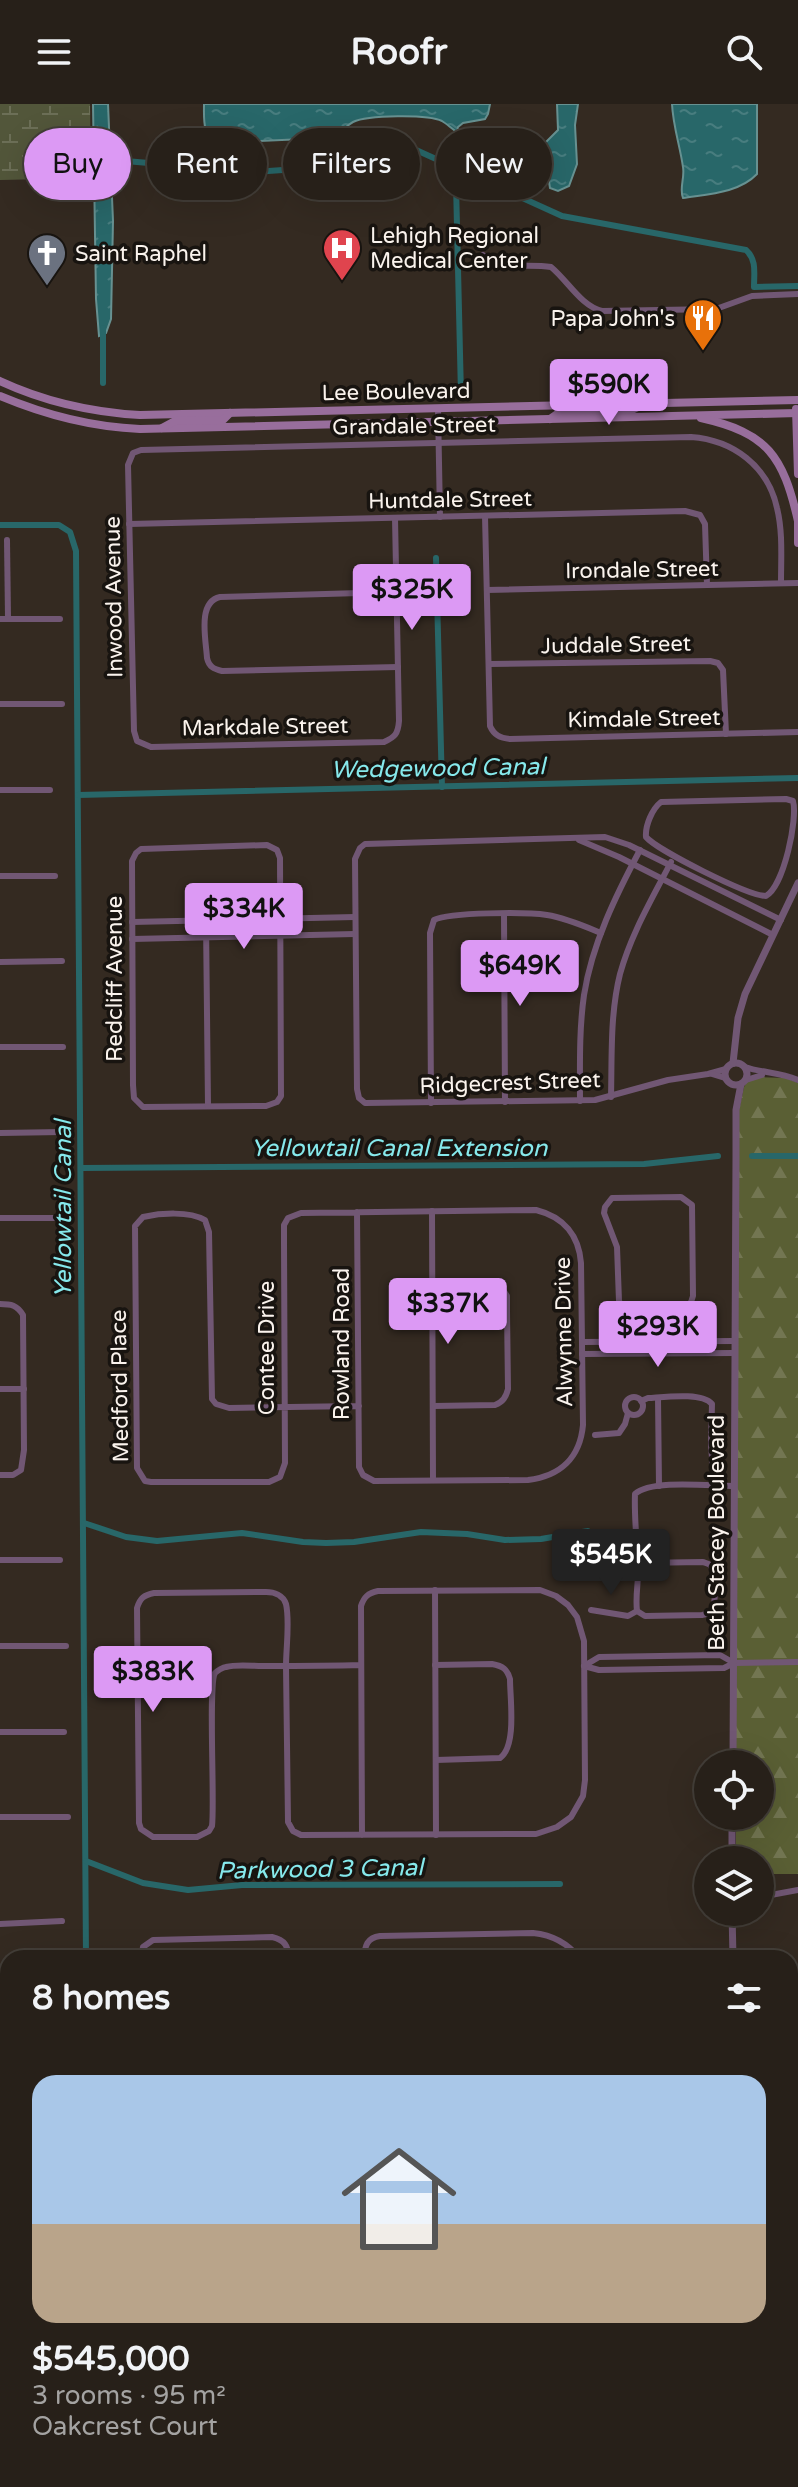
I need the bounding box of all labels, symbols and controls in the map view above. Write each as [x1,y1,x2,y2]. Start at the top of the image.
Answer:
icon: menu [32,30,76,74]
icon: search [722,30,766,74]
text: Roofr [351,31,447,74]
chip: Buy [24,128,131,200]
chip: Rent [147,128,267,200]
chip: Filters [283,128,420,200]
chip: New [436,128,552,200]
place label: Lehigh Regional Medical Center [370,223,539,274]
hospital icon: Lehigh Regional Medical Center [321,227,363,282]
church icon: Saint Raphel [26,232,68,287]
place label: Saint Raphel [75,241,207,267]
restaurant icon: Papa John's [682,297,724,352]
place label: Papa John's [551,306,675,332]
pin: $590K [553,359,665,427]
text: $590K [568,369,650,400]
street label: Lee Boulevard [321,378,471,406]
street label: Grandale Street [332,412,496,440]
street label: Huntdale Street [368,486,532,514]
street label: Inwood Avenue [100,516,128,678]
street label: Irondale Street [565,556,719,584]
pin: $325K [356,564,468,632]
text: $325K [371,574,453,605]
street label: Juddale Street [541,631,691,659]
street label: Kimdale Street [567,705,721,733]
street label: Markdale Street [181,713,349,741]
water label: Wedgewood Canal [331,752,548,785]
pin: $334K [188,883,300,951]
text: $334K [203,893,285,924]
street label: Redcliff Avenue [102,896,128,1062]
pin: $649K [464,940,576,1008]
text: $649K [479,950,561,981]
street label: Ridgecrest Street [419,1067,601,1099]
water label: Yellowtail Canal [49,1117,78,1298]
water label: Yellowtail Canal Extension [251,1134,549,1163]
street label: Alwynne Drive [550,1257,578,1407]
street label: Rowland Road [329,1268,355,1420]
pin: $337K [392,1278,504,1346]
street label: Contee Drive [254,1281,280,1415]
text: $337K [407,1288,489,1319]
pin: $293K [602,1301,714,1369]
street label: Medford Place [106,1309,134,1463]
text: $293K [617,1311,699,1342]
street label: Beth Stacey Boulevard [704,1415,730,1651]
pin: $545K [555,1529,667,1597]
text: $545K [570,1539,652,1570]
pin: $383K [97,1646,209,1714]
text: $383K [112,1656,194,1687]
map controls [694,1750,774,1926]
button: locate [694,1750,774,1830]
button: layers [694,1846,774,1926]
water label: Parkwood 3 Canal [217,1853,426,1886]
icon: filters [722,1976,766,2020]
text: 8 homes [32,1978,170,2019]
icon: home [327,2127,471,2271]
text: $545,000 [32,2339,190,2380]
text: 3 rooms · 95 m² [32,2380,226,2411]
text: Oakcrest Court [32,2411,218,2442]

